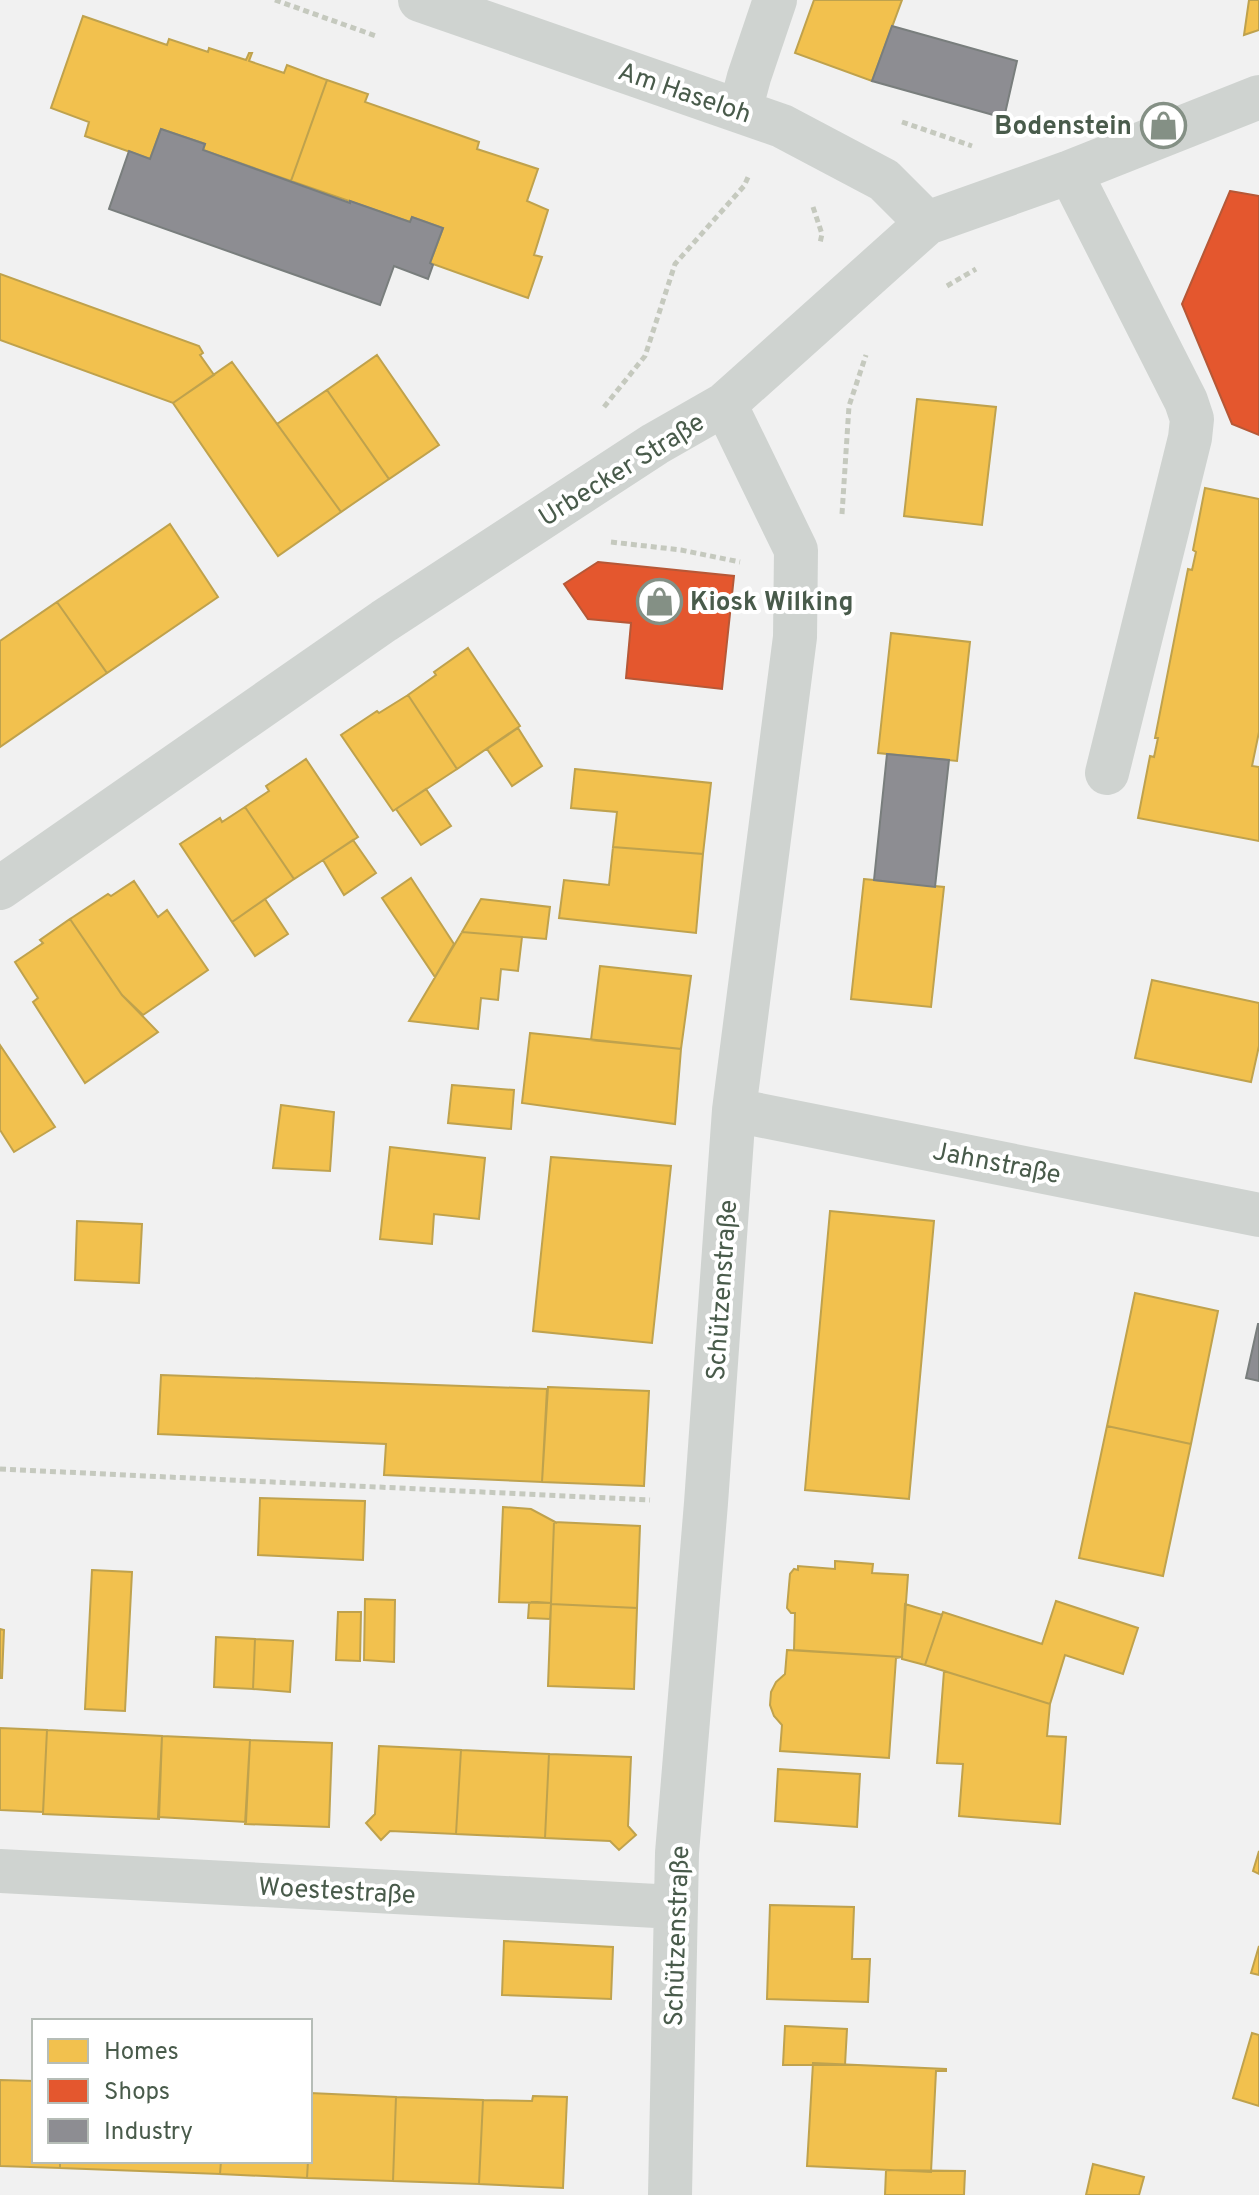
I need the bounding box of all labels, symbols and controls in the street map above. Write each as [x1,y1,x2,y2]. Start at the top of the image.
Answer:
street label: Am Haseloh [613,56,755,133]
shop icon: Bodenstein [1139,101,1187,149]
place label: Bodenstein [994,111,1132,144]
street label: Urbecker Straße [533,407,711,535]
shop icon: Kiosk Wilking [635,577,683,625]
place label: Kiosk Wilking [690,587,854,620]
street label: Jahnstraße [930,1136,1063,1193]
street label: Schützenstraße [701,1199,746,1382]
street label: Schützenstraße [659,1845,698,2027]
street label: Woestestraße [257,1872,416,1913]
legend [32,2019,312,2163]
text: Homes [104,2038,179,2068]
text: Shops [104,2078,170,2108]
text: Industry [104,2118,193,2148]

